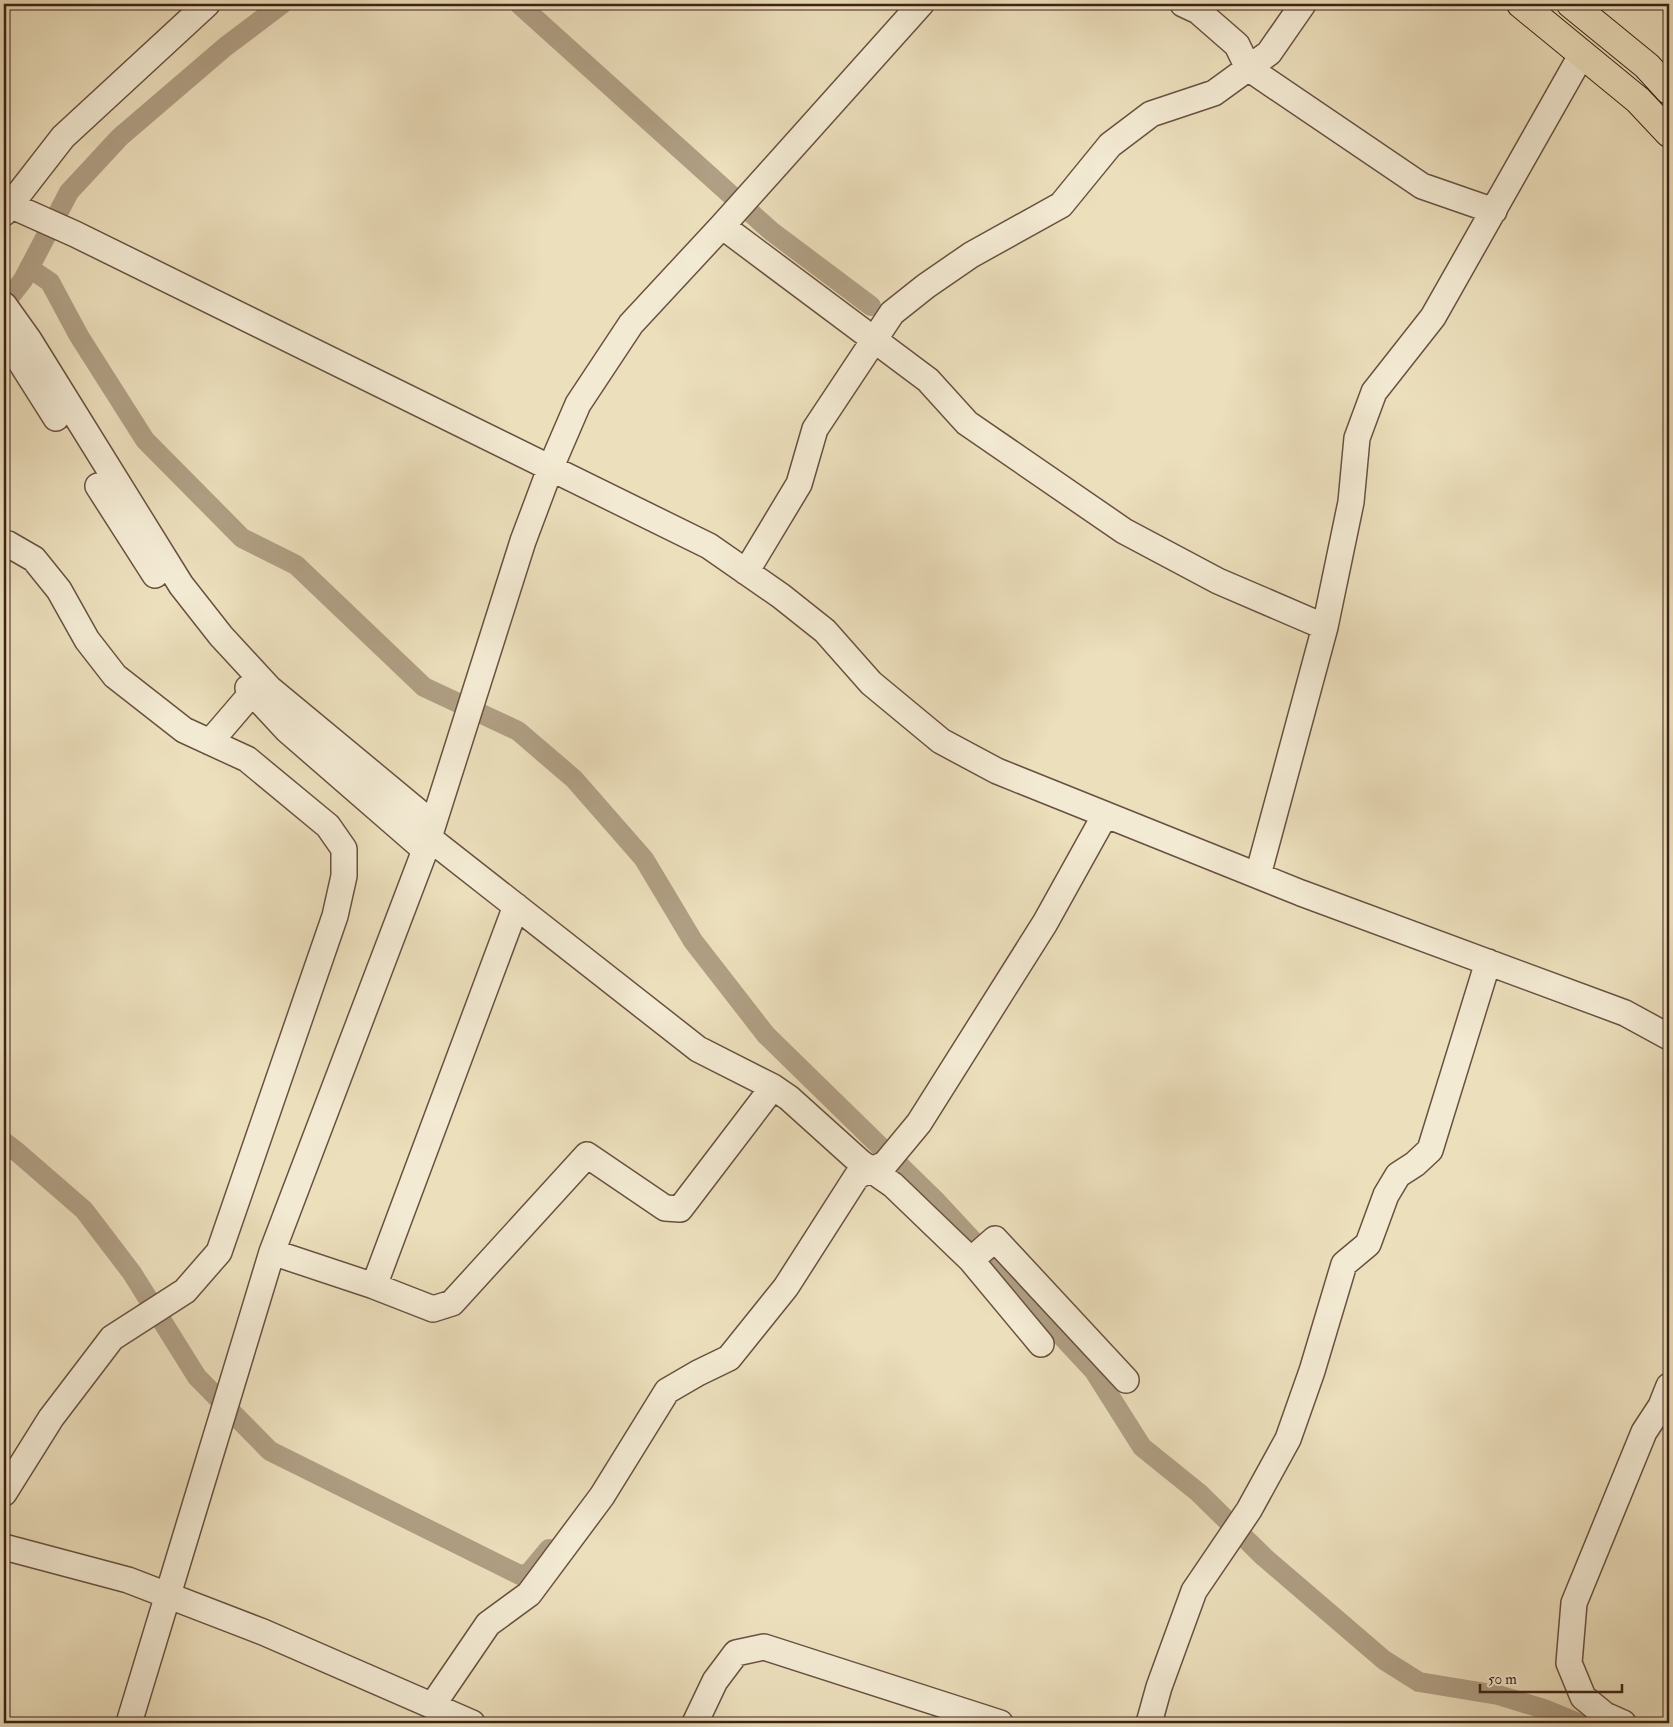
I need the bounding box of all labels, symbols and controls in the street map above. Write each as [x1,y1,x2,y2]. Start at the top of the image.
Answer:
scale bar [1480,1662,1623,1694]
text: 50 m [1488,1670,1517,1689]

